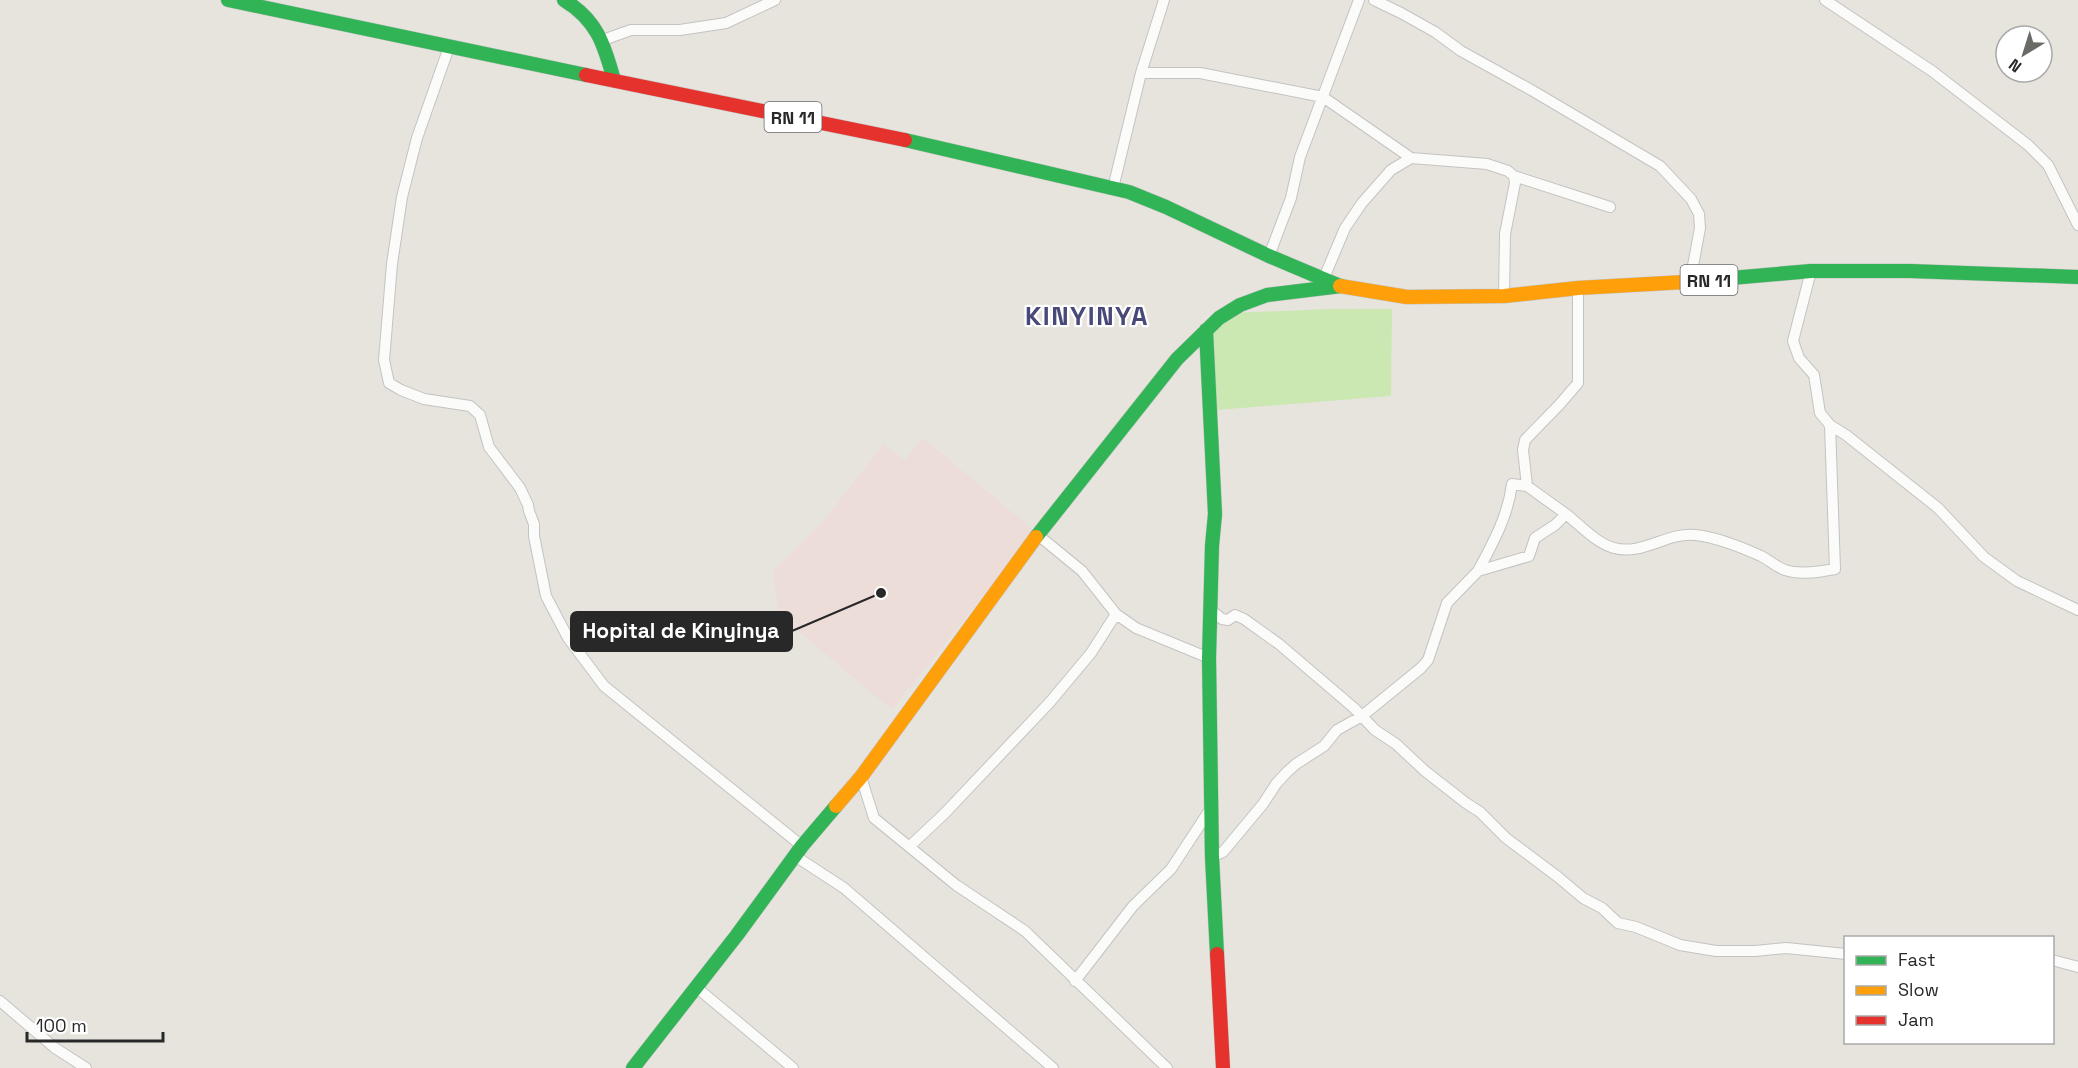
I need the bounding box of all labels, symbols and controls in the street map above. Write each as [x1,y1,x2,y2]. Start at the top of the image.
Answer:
north arrow [1994,24,2054,84]
text: N [2004,54,2026,77]
road number: RN 11 [764,102,822,132]
road number: RN 11 [1680,265,1738,295]
district label: KINYINYA [1025,299,1149,333]
callout: Hopital de Kinyinya [571,612,792,651]
text: Hopital de Kinyinya [583,617,779,644]
legend [1844,936,2054,1044]
text: Fast [1898,948,1935,971]
text: Slow [1898,978,1939,1001]
scale bar [27,1005,164,1043]
text: Jam [1898,1008,1934,1031]
text: 100 m [36,1014,87,1037]

